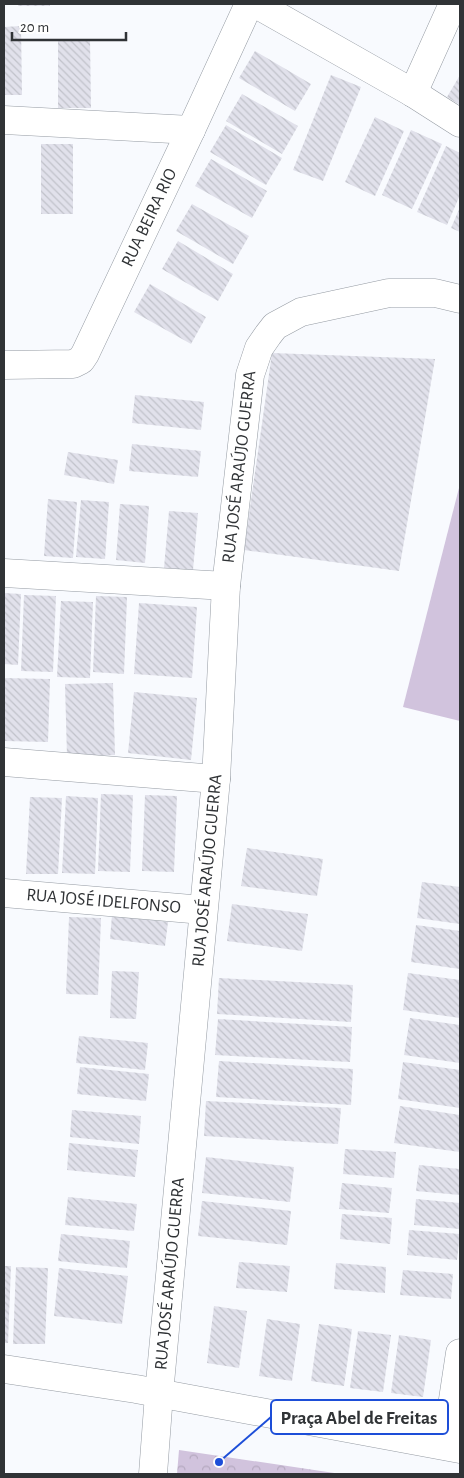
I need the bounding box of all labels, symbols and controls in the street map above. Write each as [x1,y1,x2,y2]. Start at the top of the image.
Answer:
scale bar [12,10,126,42]
text: 20 m [20,20,49,35]
street label: RUA BEIRA RIO [119,166,180,270]
street label: RUA JOSÉ ARAÚJO GUERRA [220,369,259,564]
street label: RUA JOSÉ ARAÚJO GUERRA [190,773,225,968]
street label: RUA JOSÉ IDELFONSO [26,886,182,917]
street label: RUA JOSÉ ARAÚJO GUERRA [152,1176,188,1371]
callout: Praça Abel de Freitas [271,1400,448,1434]
text: Praça Abel de Freitas [281,1409,437,1428]

